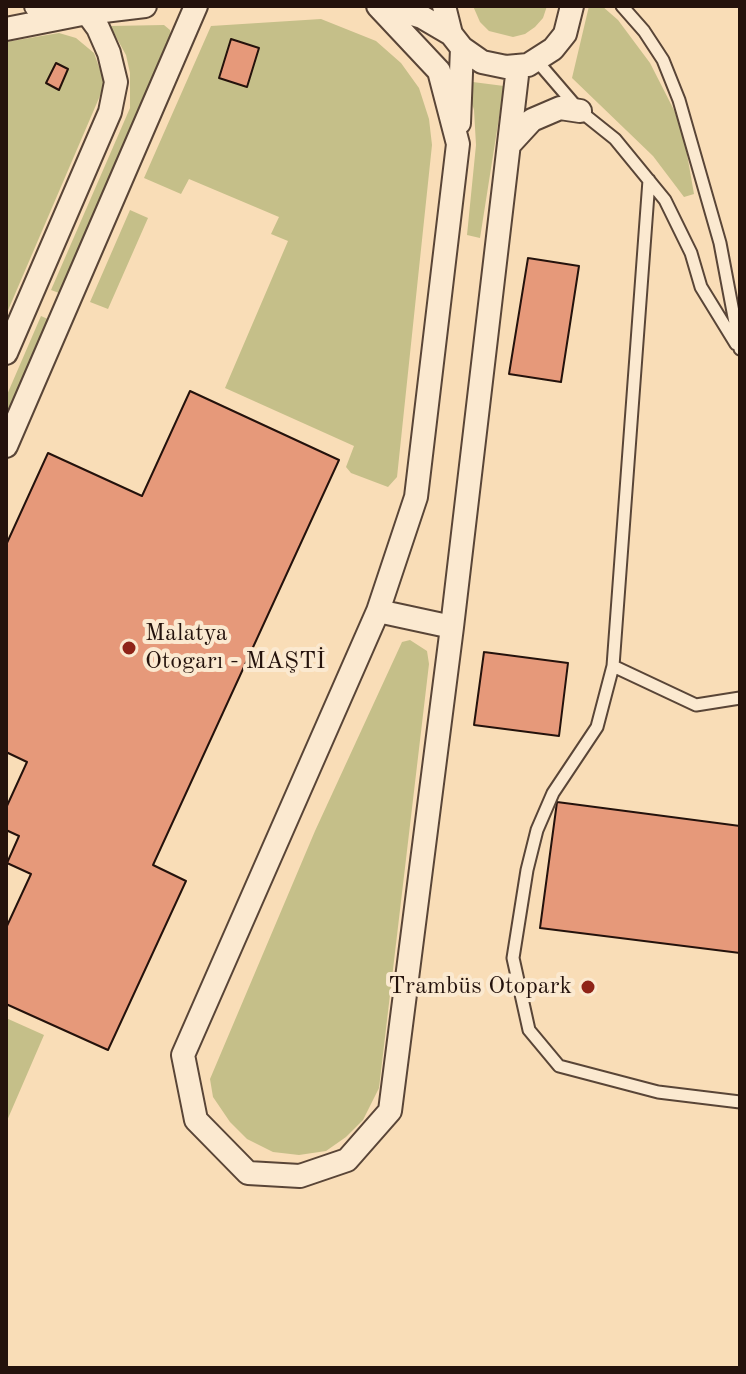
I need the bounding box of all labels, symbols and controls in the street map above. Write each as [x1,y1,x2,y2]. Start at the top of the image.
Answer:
place label: Malatya Otogarı - MAŞTİ [145,620,325,676]
marker: Malatya Otogarı - MAŞTİ [120,639,138,657]
place label: Trambüs Otopark [388,973,572,1001]
marker: Trambüs Otopark [579,978,597,996]

